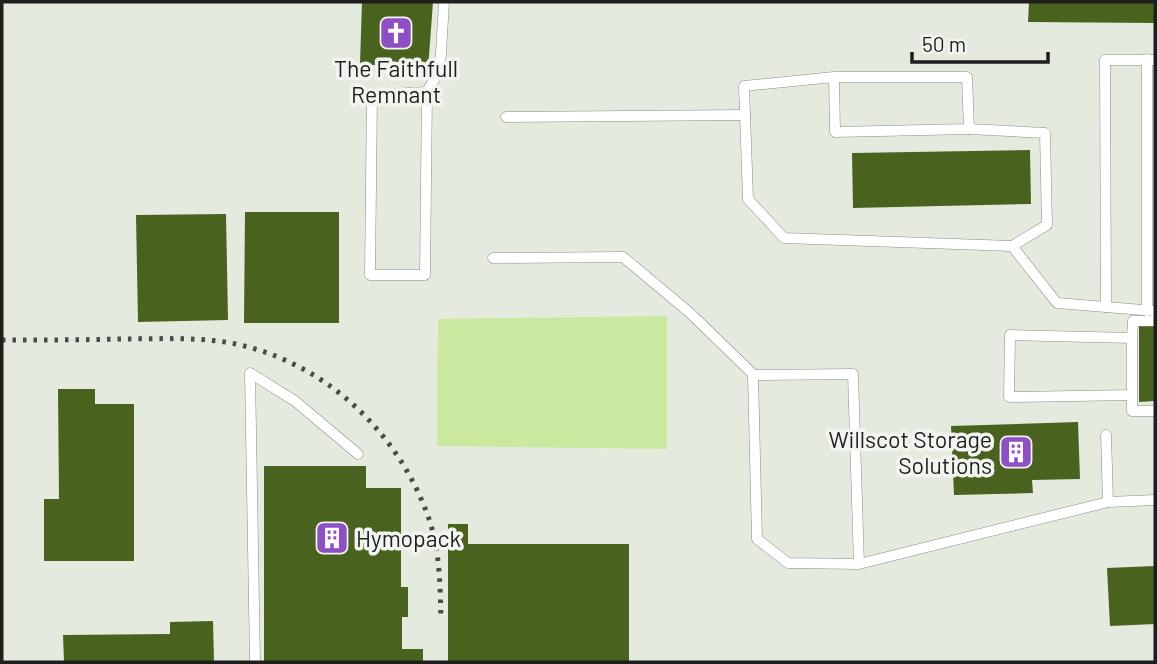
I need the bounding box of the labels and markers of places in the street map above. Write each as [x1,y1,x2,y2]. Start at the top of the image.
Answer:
church icon: The Faithfull Remnant [377,14,415,52]
place label: The Faithfull Remnant [334,54,458,108]
place label: Willscot Storage Solutions [828,425,992,479]
building icon: Willscot Storage Solutions [997,433,1035,471]
building icon: Hymopack [313,519,351,557]
place label: Hymopack [356,524,461,552]

